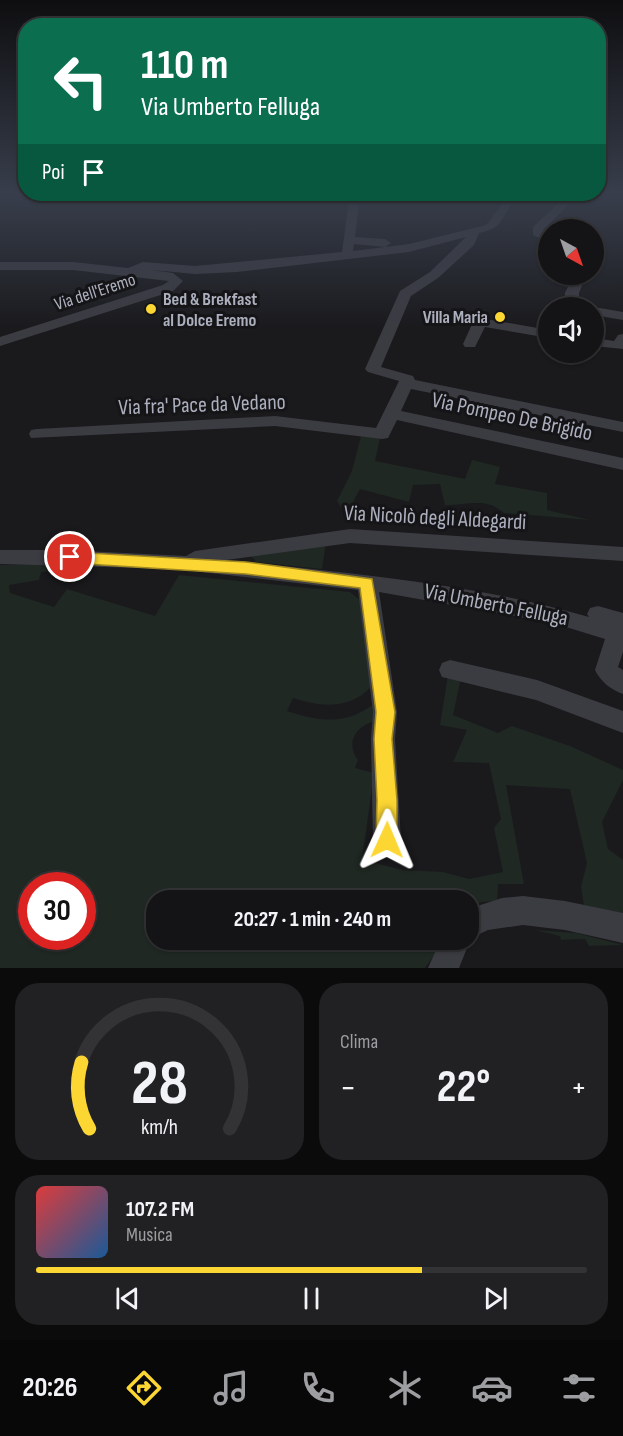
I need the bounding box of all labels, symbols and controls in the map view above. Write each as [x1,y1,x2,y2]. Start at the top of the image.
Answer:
text: 110 m [141,40,228,91]
icon: left [42,42,120,120]
text: Via Umberto Felluga [141,91,320,123]
icon: arrive [77,156,110,189]
text: Poi [42,159,65,186]
north arrow [538,219,604,285]
map controls [538,219,604,363]
street label: Via dell'Eremo [52,269,138,315]
place label: Bed & Brekfast al Dolce Eremo [163,289,257,331]
button: sound [538,297,604,363]
marker: Bed & Brekfast al Dolce Eremo [144,302,158,316]
place label: Villa Maria [423,307,488,328]
marker: Villa Maria [493,310,507,324]
street label: Via Pompeo De Brigido [429,387,595,447]
street label: Via fra' Pace da Vedano [118,389,286,421]
street label: Via Nicolò degli Aldegardi [343,500,527,536]
pin [44,531,95,582]
icon: arrive [53,540,86,573]
street label: Via Umberto Felluga [422,578,570,632]
position arrow [355,808,419,872]
speed limit sign: 30 [18,872,96,950]
text: 20:27 · 1 min · 240 m [234,906,391,933]
text: Clima [340,1030,378,1054]
text: 28 [131,1047,188,1122]
text: 22° [437,1060,490,1115]
text: − [340,1068,356,1108]
text: + [571,1068,587,1108]
text: km/h [141,1115,178,1140]
text: 107.2 FM [126,1196,194,1223]
text: Musica [126,1223,173,1247]
icon: previous [111,1282,144,1315]
icon: pause [295,1282,328,1315]
icon: next [479,1282,512,1315]
icon: directions [123,1367,165,1409]
icon: music [210,1367,252,1409]
icon: phone [297,1367,339,1409]
icon: climate [384,1367,426,1409]
icon: car [471,1367,513,1409]
icon: filters [558,1367,600,1409]
text: 20:26 [23,1372,77,1404]

